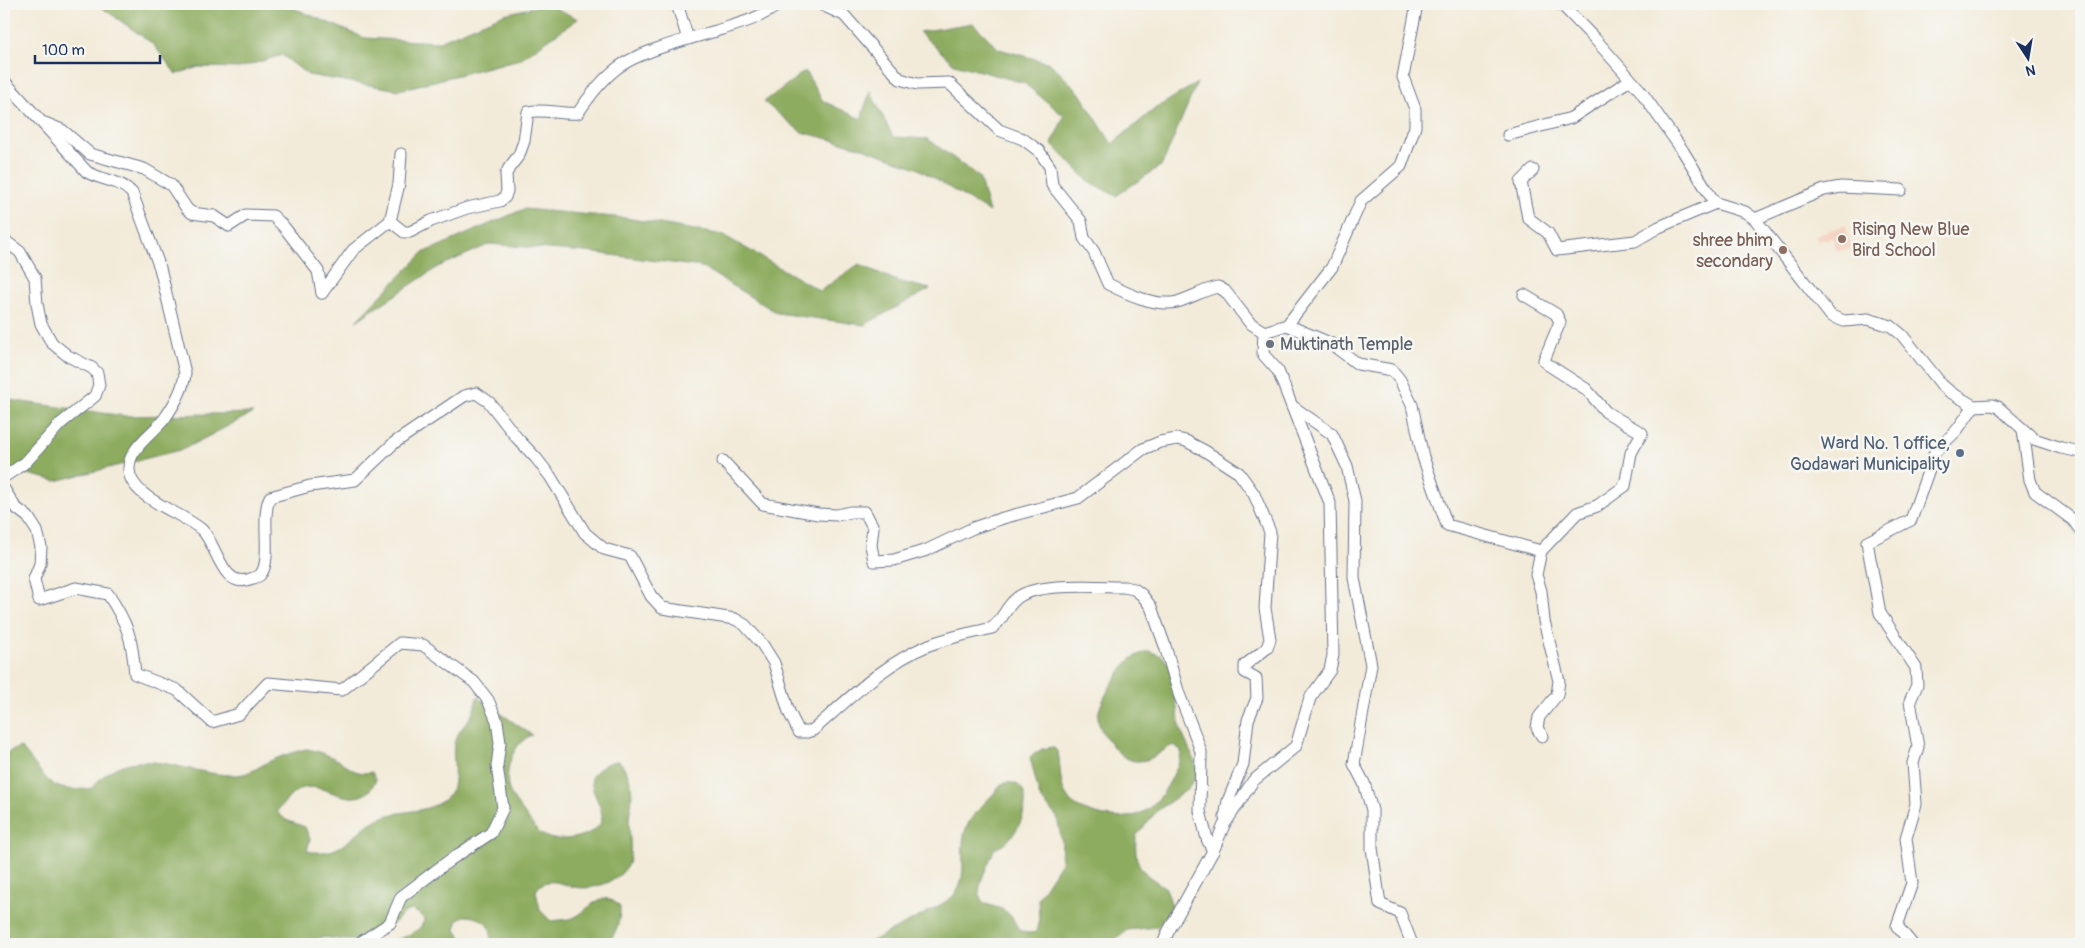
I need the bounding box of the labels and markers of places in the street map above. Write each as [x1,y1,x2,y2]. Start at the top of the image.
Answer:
place label: Rising New Blue Bird School [1852,218,1969,262]
place label: shree bhim secondary [1693,229,1773,273]
marker: Rising New Blue Bird School [1836,233,1848,245]
marker: shree bhim secondary [1777,244,1789,256]
place label: Muktinath Temple [1280,333,1413,356]
marker: Muktinath Temple [1264,338,1276,350]
place label: Ward No. 1 office, Godawari Municipality [1790,432,1950,476]
marker: Ward No. 1 office, Godawari Municipality [1954,447,1966,459]

